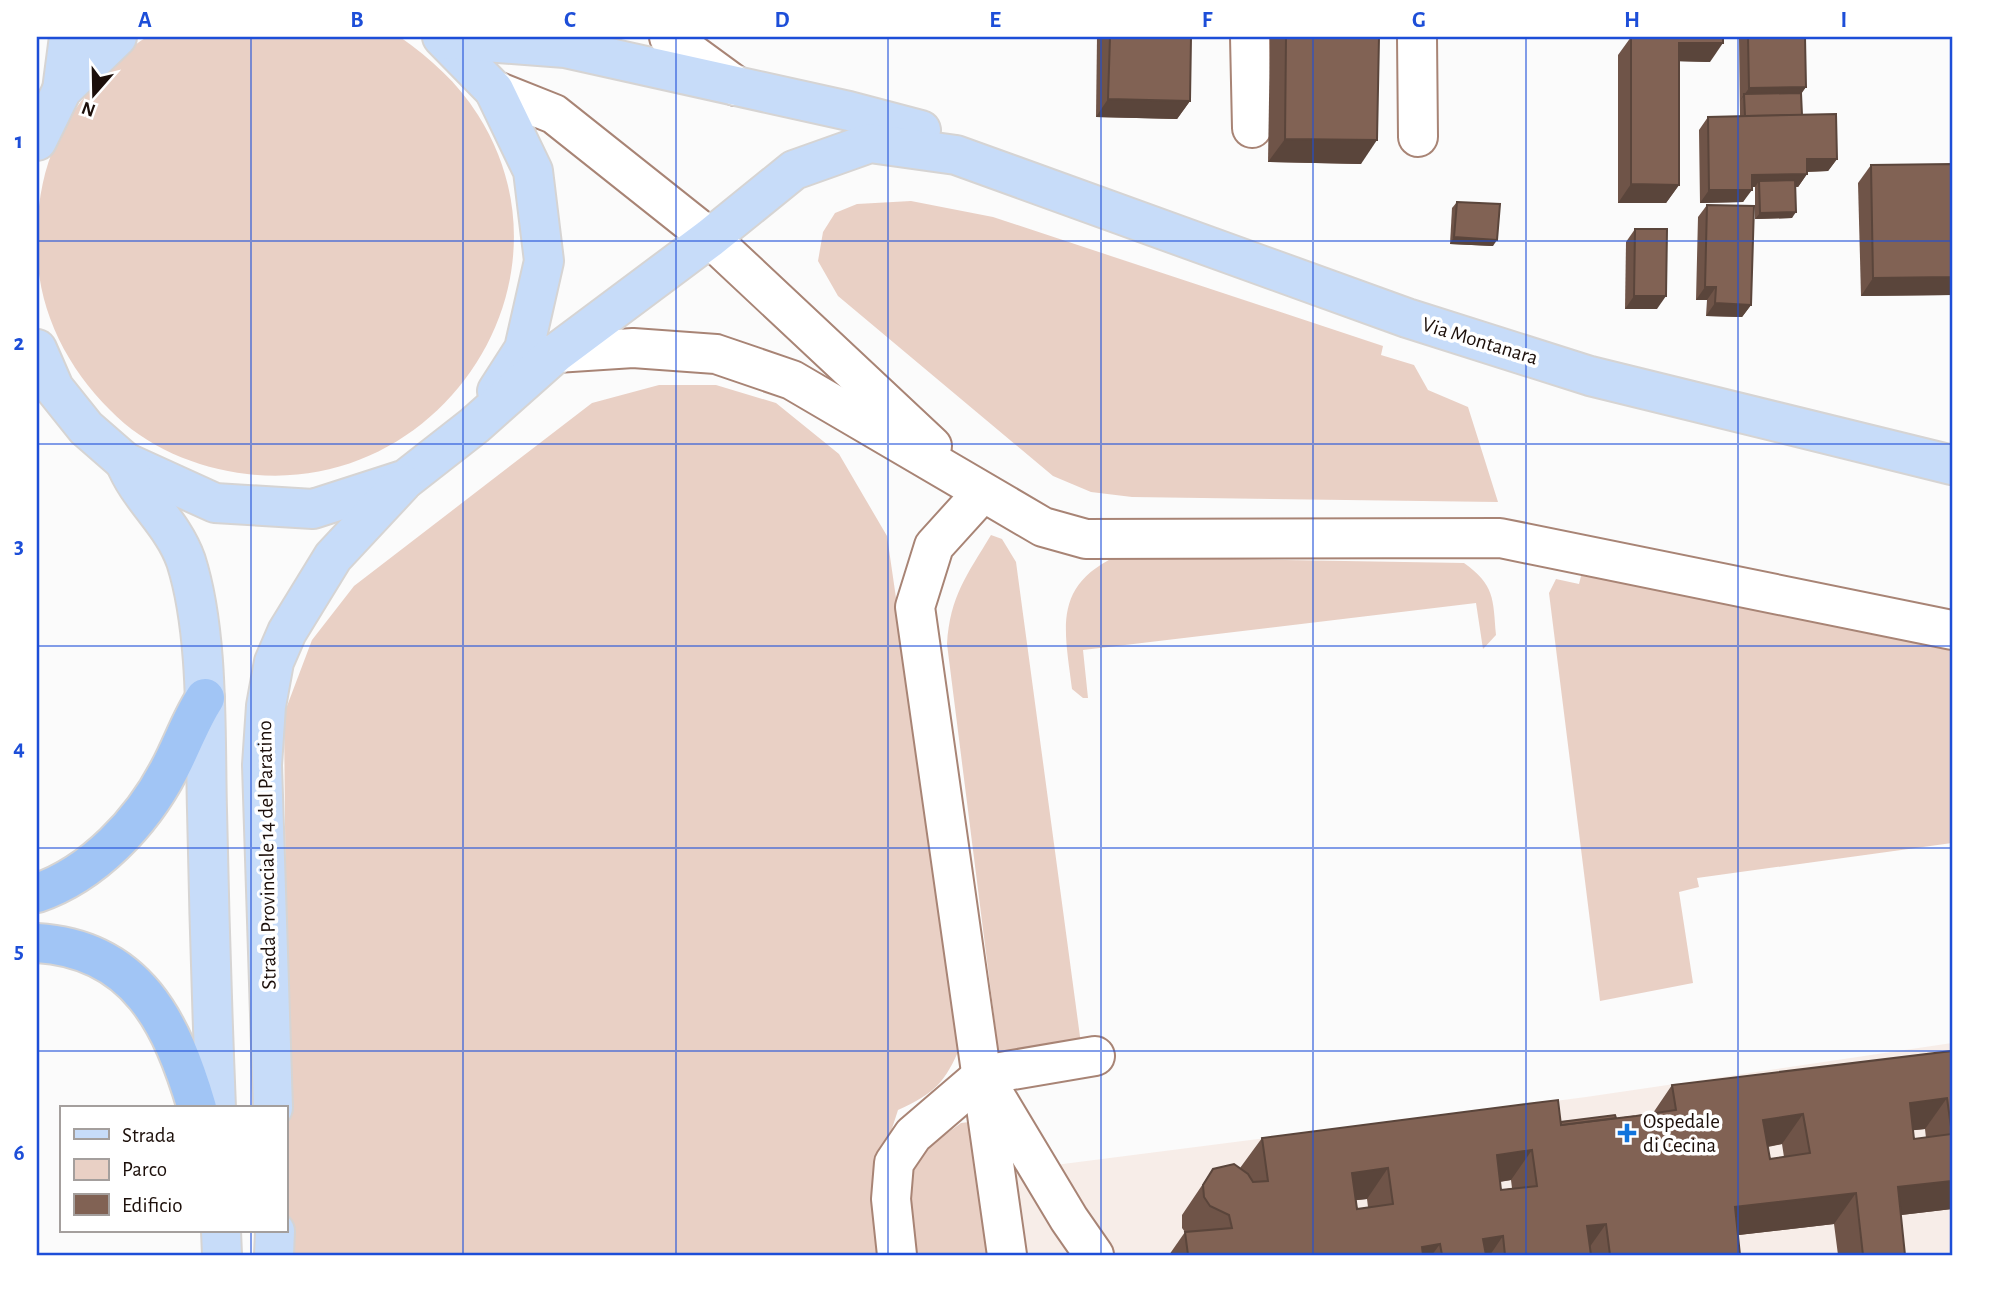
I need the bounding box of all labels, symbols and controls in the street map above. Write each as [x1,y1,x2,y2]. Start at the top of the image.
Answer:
text: A [138,9,152,32]
text: B [350,9,364,32]
text: C [564,9,576,32]
text: D [774,9,790,32]
text: E [989,9,1001,32]
text: F [1202,9,1213,32]
text: G [1412,9,1426,32]
text: H [1624,9,1640,32]
text: I [1841,9,1847,32]
north arrow [60,60,130,130]
text: N [79,97,98,120]
text: 1 [15,130,23,153]
street label: Via Montanara [1420,313,1541,369]
text: 2 [14,332,25,355]
text: 3 [14,535,24,558]
street label: Strada Provinciale 14 del Paratino [254,720,280,990]
text: 4 [13,737,25,760]
text: 5 [14,940,24,963]
legend [60,1106,287,1232]
place label: Ospedale di Cecina [1643,1111,1720,1156]
marker: Ospedale di Cecina [1617,1123,1637,1143]
text: Strada [122,1125,176,1146]
text: 6 [13,1142,25,1165]
text: Parco [122,1159,167,1180]
text: Edificio [122,1195,183,1216]

